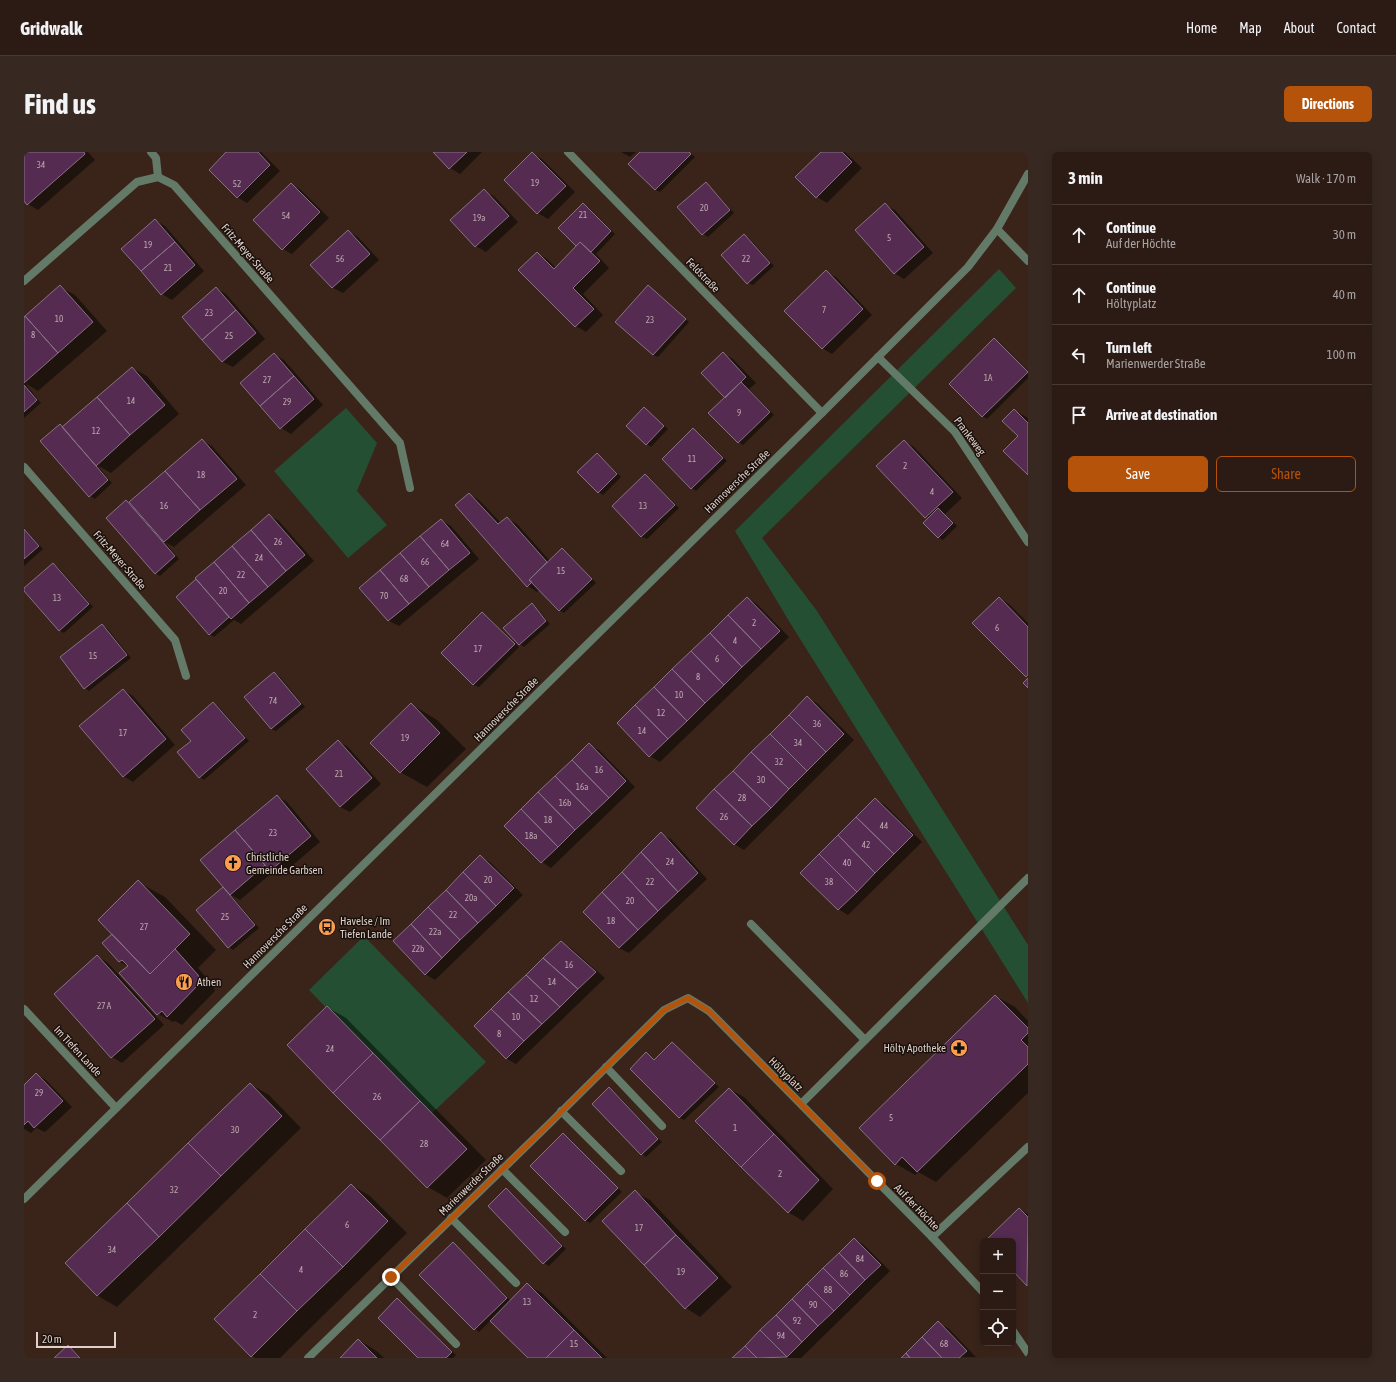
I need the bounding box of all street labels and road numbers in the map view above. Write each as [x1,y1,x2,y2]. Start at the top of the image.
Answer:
street label: Fritz-Meyer-Straße [219,221,277,285]
street label: Feldstraße [684,256,722,294]
street label: Prankeweg [952,415,988,458]
street label: Hannoversche Straße [702,447,772,515]
street label: Fritz-Meyer-Straße [91,528,149,592]
street label: Hannoversche Straße [471,674,541,744]
street label: Hannoversche Straße [240,901,310,971]
street label: Im Tiefen Lande [52,1023,104,1079]
street label: Höltyplatz [767,1055,805,1093]
street label: Marienwerder Straße [436,1150,506,1218]
street label: Auf der Höchte [892,1182,942,1232]

